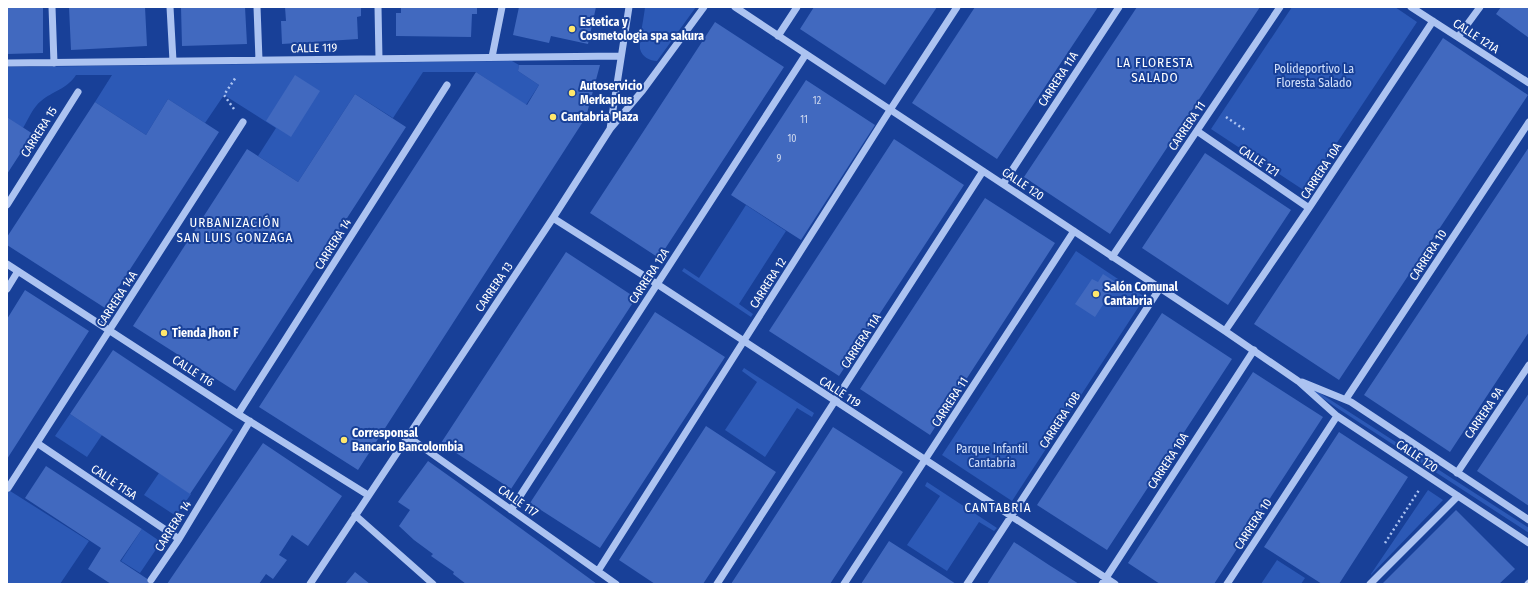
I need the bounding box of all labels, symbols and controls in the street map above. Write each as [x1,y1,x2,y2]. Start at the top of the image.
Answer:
place label: Estetica y Cosmetologia spa sakura [580,15,704,43]
street label: CALLE 121A [1450,16,1502,56]
marker: Estetica y Cosmetologia spa sakura [567,24,577,34]
street label: CALLE 119 [291,41,338,55]
street label: CARRERA 11A [1035,48,1081,109]
district label: LA FLORESTA SALADO [1116,55,1194,85]
park label: Polideportivo La Floresta Salado [1274,62,1354,90]
place label: Autoservicio Merkaplus [579,79,643,107]
marker: Autoservicio Merkaplus [567,88,577,98]
house number: 12 [813,95,822,107]
street label: CARRERA 11 [1166,99,1208,153]
street label: CARRERA 15 [18,104,60,160]
place label: Cantabria Plaza [561,110,638,124]
marker: Cantabria Plaza [548,112,558,122]
house number: 11 [800,114,808,126]
house number: 10 [787,133,797,145]
street label: CARRERA 10A [1298,140,1345,202]
street label: CALLE 121 [1236,142,1282,180]
house number: 9 [777,153,782,165]
street label: CALLE 120 [999,165,1047,203]
district label: URBANIZACIÓN SAN LUIS GONZAGA [177,215,293,245]
street label: CARRERA 14 [312,216,354,272]
street label: CARRERA 10 [1406,227,1450,283]
street label: CARRERA 12A [626,245,672,306]
street label: CARRERA 12 [747,255,789,311]
street label: CARRERA 13 [472,260,516,314]
street label: CARRERA 14A [94,268,141,329]
place label: Salón Comunal Cantabria [1104,280,1178,308]
marker: Salón Comunal Cantabria [1091,289,1101,299]
street label: CARRERA 11A [838,310,884,371]
place label: Tienda Jhon F [172,326,239,340]
marker: Tienda Jhon F [159,328,169,338]
street label: CALLE 116 [170,352,216,390]
street label: CALLE 119 [817,373,863,411]
street label: CARRERA 11 [929,375,971,429]
street label: CARRERA 9A [1462,384,1507,441]
street label: CARRERA 10B [1037,389,1084,451]
place label: Corresponsal Bancario Bancolombia [352,426,463,454]
street label: CARRERA 10A [1145,430,1192,492]
marker: Corresponsal Bancario Bancolombia [339,435,349,445]
street label: CALLE 120 [1393,437,1441,475]
park label: Parque Infantil Cantabria [956,442,1028,470]
street label: CALLE 115A [88,462,140,503]
street label: CALLE 117 [495,482,541,520]
street label: CARRERA 10 [1231,496,1275,552]
street label: CARRERA 14 [152,498,194,554]
district label: CANTABRIA [965,500,1031,515]

